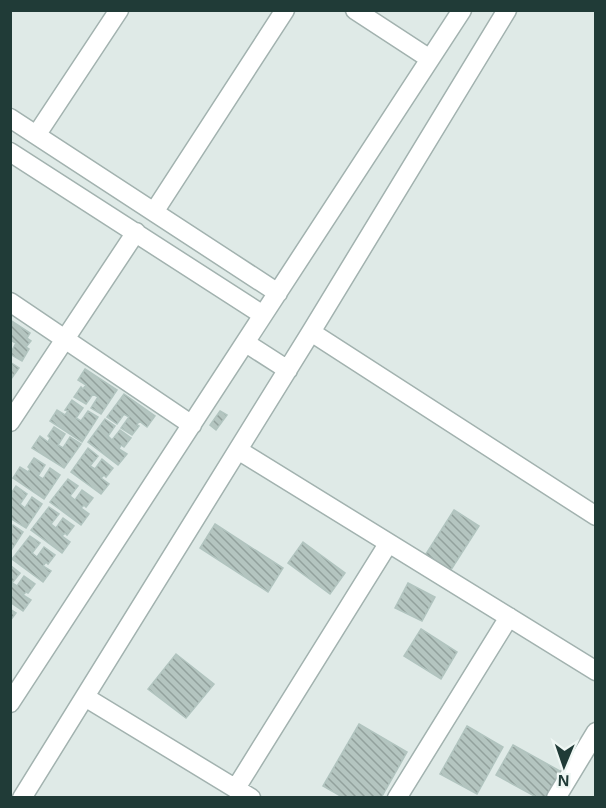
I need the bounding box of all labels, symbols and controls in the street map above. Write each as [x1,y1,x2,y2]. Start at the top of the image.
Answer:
north arrow [534,736,594,796]
text: N [557,772,570,789]

